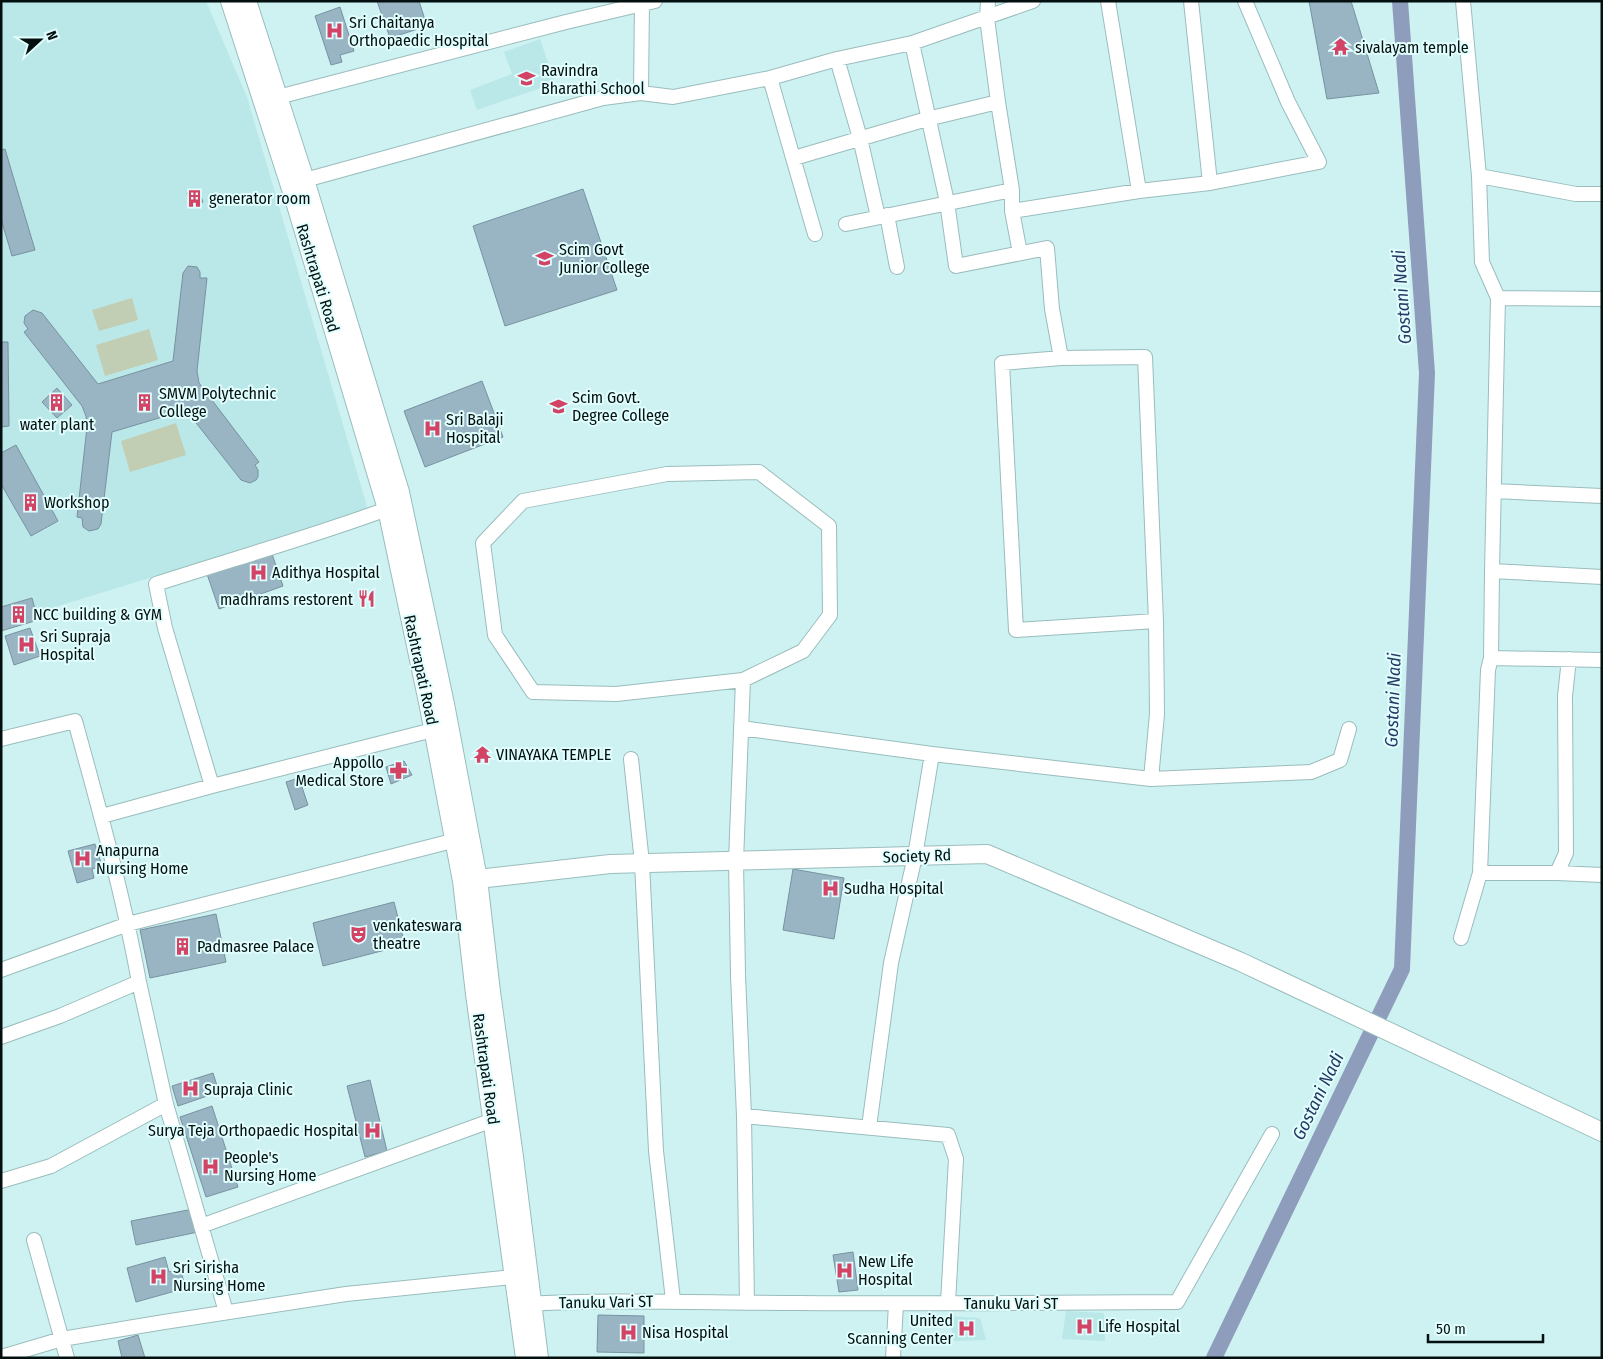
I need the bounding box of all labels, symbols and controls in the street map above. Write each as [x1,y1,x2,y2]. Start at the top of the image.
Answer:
place label: Sri Chaitanya Orthopaedic Hospital [349,13,489,50]
north arrow [15,15,65,65]
hospital icon: Sri Chaitanya Orthopaedic Hospital [325,21,345,41]
text: N [42,29,61,42]
temple icon: sivalayam temple [1331,37,1351,57]
place label: sivalayam temple [1355,38,1469,57]
place label: Ravindra Bharathi School [541,61,645,98]
school or university icon: Ravindra Bharathi School [517,69,537,89]
building icon: generator room [185,188,205,208]
place label: generator room [209,189,310,208]
street label: Rashtrapati Road [293,222,343,334]
place label: Scim Govt Junior College [559,240,650,277]
school or university icon: Scim Govt Junior College [535,248,555,268]
water label: Gostani Nadi [1388,249,1416,345]
place label: SMVM Polytechnic College [159,384,276,421]
place label: Scim Govt. Degree College [572,388,669,425]
building icon: SMVM Polytechnic College [135,392,155,412]
building icon: water plant [47,393,67,413]
school or university icon: Scim Govt. Degree College [548,396,568,416]
place label: Sri Balaji Hospital [446,410,504,447]
place label: water plant [20,415,95,434]
hospital icon: Sri Balaji Hospital [422,418,442,438]
building icon: Workshop [20,492,40,512]
place label: Workshop [44,493,109,512]
hospital icon: Adithya Hospital [248,562,268,582]
place label: Adithya Hospital [272,563,380,582]
restaurant icon: madhrams restorent [357,589,377,609]
place label: madhrams restorent [220,590,354,609]
building icon: NCC building & GYM [9,604,29,624]
place label: NCC building & GYM [33,605,162,624]
street label: Rashtrapati Road [400,613,442,727]
place label: Sri Supraja Hospital [40,627,111,664]
hospital icon: Sri Supraja Hospital [16,635,36,655]
water label: Gostani Nadi [1380,652,1406,748]
temple icon: VINAYAKA TEMPLE [472,744,492,764]
place label: VINAYAKA TEMPLE [496,745,611,764]
place label: Appollo Medical Store [295,753,384,790]
pharmacy icon: Appollo Medical Store [388,761,408,781]
place label: Anapurna Nursing Home [96,841,188,878]
street label: Society Rd [883,845,951,867]
hospital icon: Anapurna Nursing Home [72,849,92,869]
hospital icon: Sudha Hospital [820,878,840,898]
place label: Sudha Hospital [844,879,943,898]
place label: venkateswara theatre [373,916,462,953]
theatre icon: venkateswara theatre [349,924,369,944]
building icon: Padmasree Palace [173,936,193,956]
place label: Padmasree Palace [197,937,314,956]
street label: Rashtrapati Road [469,1012,503,1126]
water label: Gostani Nadi [1287,1048,1349,1143]
hospital icon: Supraja Clinic [180,1079,200,1099]
place label: Supraja Clinic [204,1080,293,1099]
hospital icon: Surya Teja Orthopaedic Hospital [362,1120,382,1140]
place label: Surya Teja Orthopaedic Hospital [148,1121,358,1140]
place label: People's Nursing Home [224,1148,316,1185]
hospital icon: People's Nursing Home [200,1156,220,1176]
place label: New Life Hospital [858,1252,914,1289]
place label: Sri Sirisha Nursing Home [173,1258,265,1295]
hospital icon: New Life Hospital [834,1260,854,1280]
hospital icon: Sri Sirisha Nursing Home [149,1266,169,1286]
street label: Tanuku Vari ST [559,1292,654,1312]
street label: Tanuku Vari ST [964,1294,1059,1313]
place label: United Scanning Center [847,1311,953,1348]
scale bar [1428,1312,1543,1344]
hospital icon: Life Hospital [1074,1316,1094,1336]
place label: Life Hospital [1098,1317,1180,1336]
hospital icon: United Scanning Center [957,1319,977,1339]
text: 50 m [1436,1320,1466,1338]
hospital icon: Nisa Hospital [618,1322,638,1342]
place label: Nisa Hospital [642,1323,729,1342]

